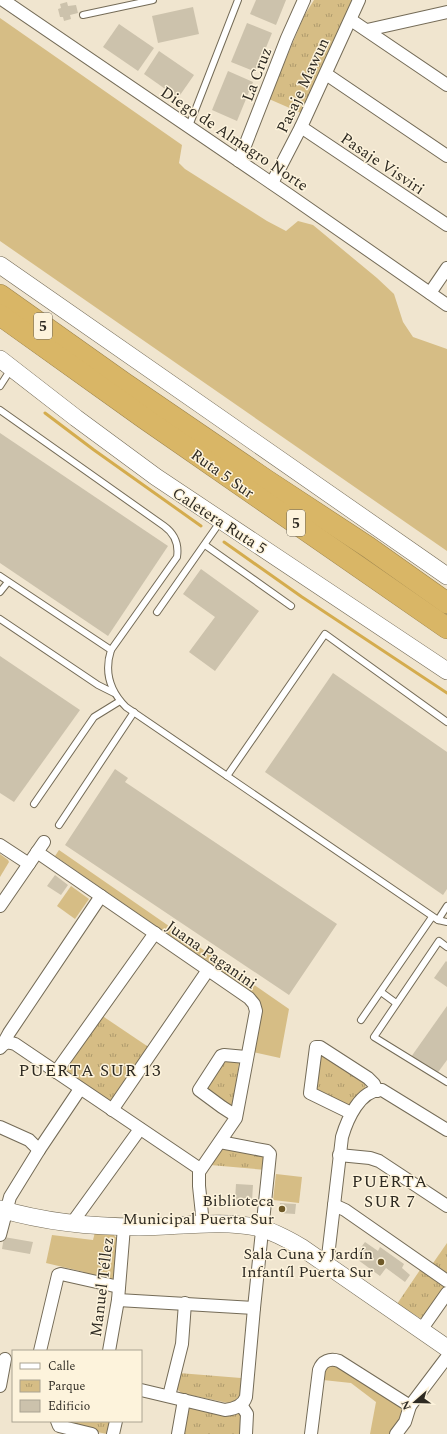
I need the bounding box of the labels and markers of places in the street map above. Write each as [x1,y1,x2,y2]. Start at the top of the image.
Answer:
place label: Biblioteca Municipal Puerta Sur [123,1189,274,1231]
marker: Biblioteca Municipal Puerta Sur [277,1204,287,1214]
place label: Sala Cuna y Jardín Infantíl Puerta Sur [241,1242,373,1284]
marker: Sala Cuna y Jardín Infantíl Puerta Sur [376,1257,386,1267]

